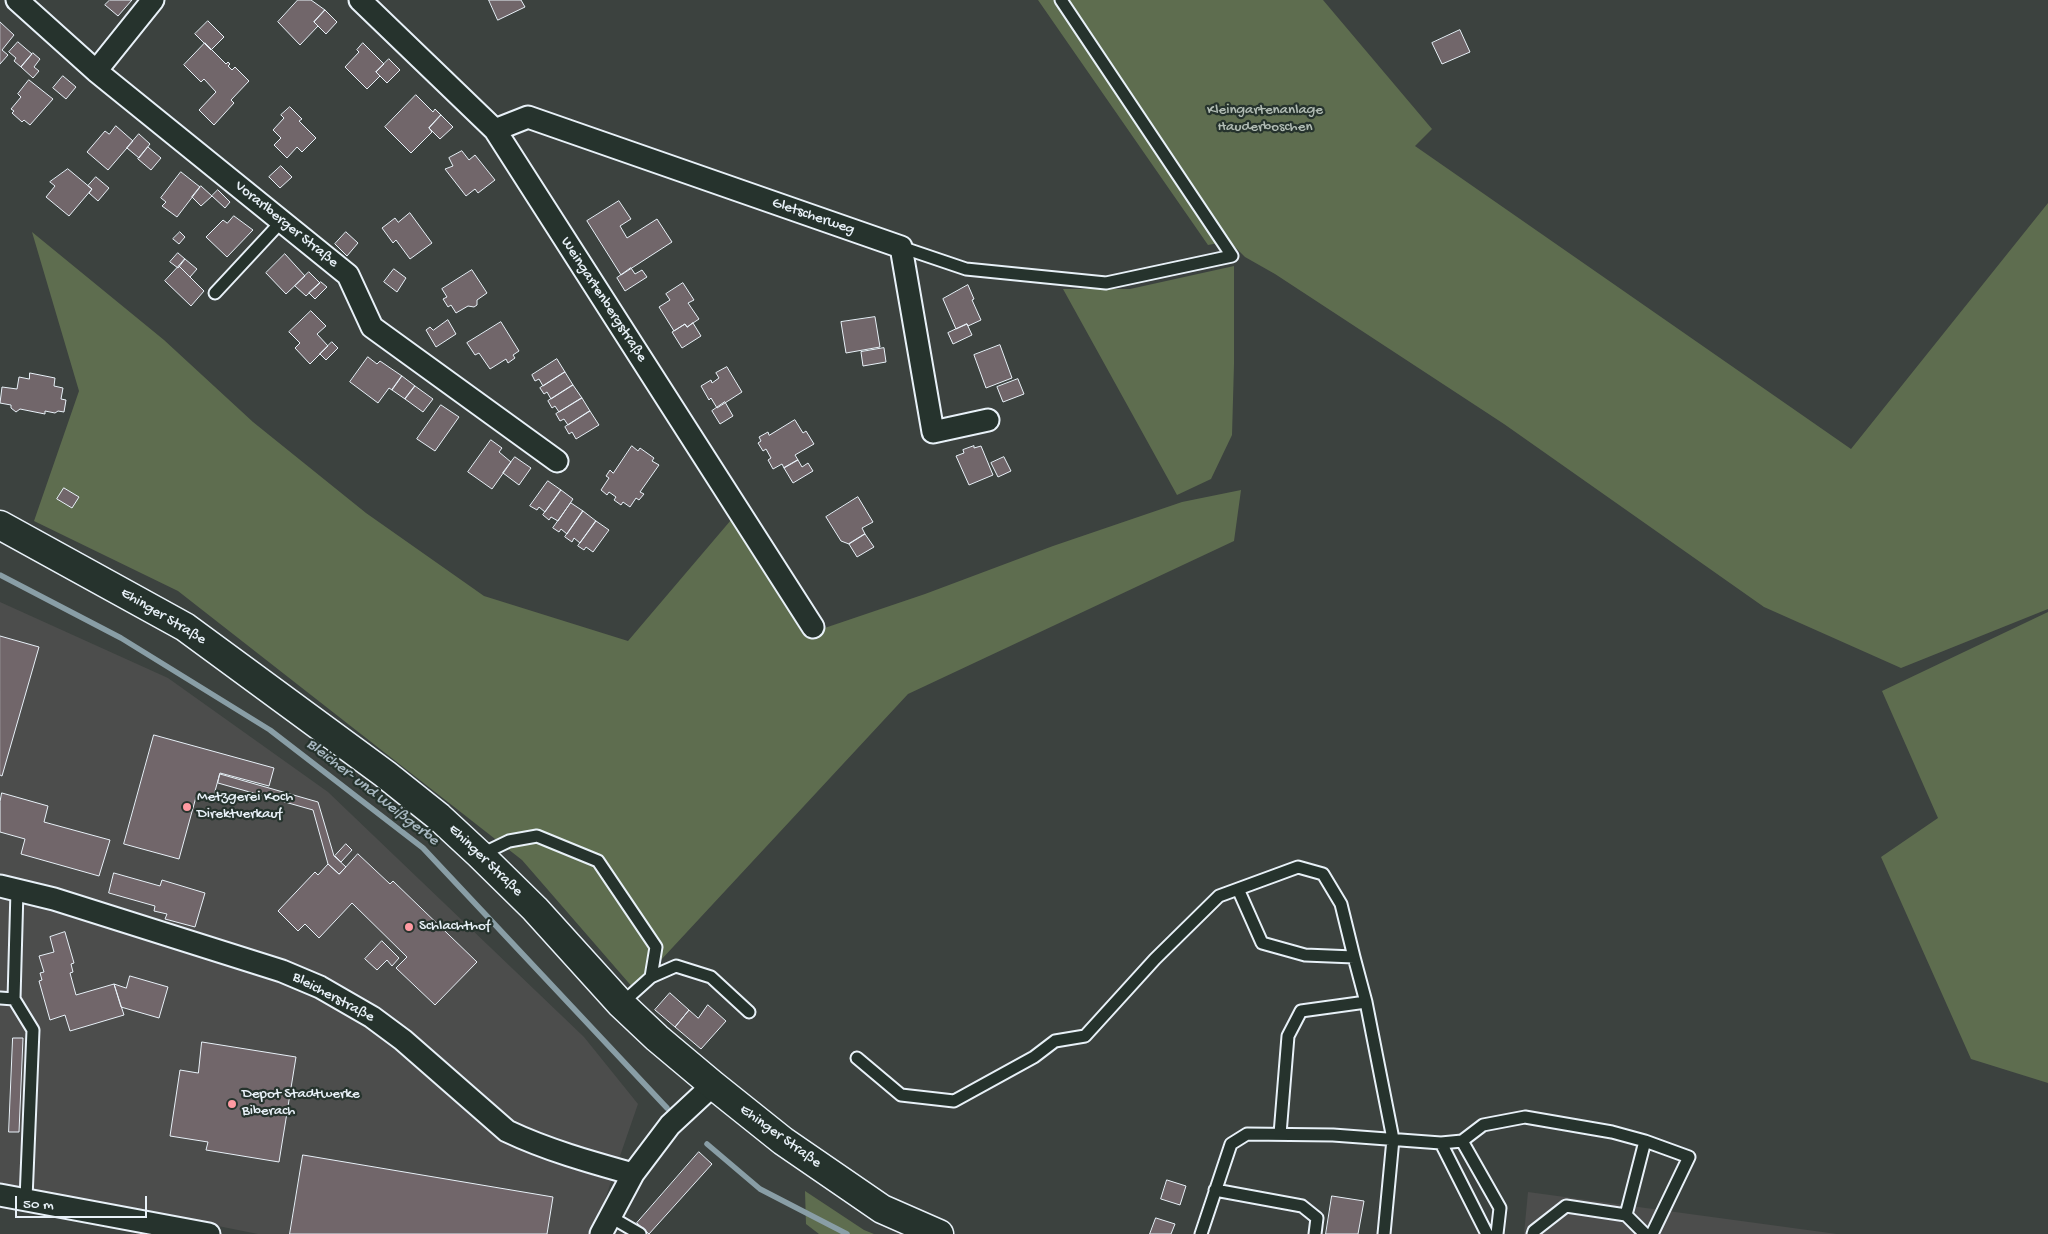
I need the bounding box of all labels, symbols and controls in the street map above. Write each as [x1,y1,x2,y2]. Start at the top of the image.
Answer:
park label: Kleingartenanlage Hauderboschen [1207,102,1323,137]
street label: Vorarlberger Straße [231,178,341,272]
street label: Gletscherweg [769,194,857,240]
street label: Weingartenbergstraße [556,234,650,366]
street label: Ehinger Straße [117,584,209,650]
water label: Bleicher- und Weißgerbe [302,735,442,851]
place label: Metzgerei Koch Direktverkauf [197,789,293,824]
marker: Metzgerei Koch Direktverkauf [181,801,193,813]
street label: Ehinger Straße [444,821,526,901]
place label: Schlachthof [419,918,490,936]
marker: Schlachthof [403,921,415,933]
street label: Bleicherstraße [289,969,377,1027]
place label: Depot Stadtwerke Biberach [242,1086,360,1121]
marker: Depot Stadtwerke Biberach [226,1098,238,1110]
street label: Ehinger Straße [736,1101,824,1173]
scale bar [18,1186,150,1218]
text: 50 m [23,1196,54,1214]

